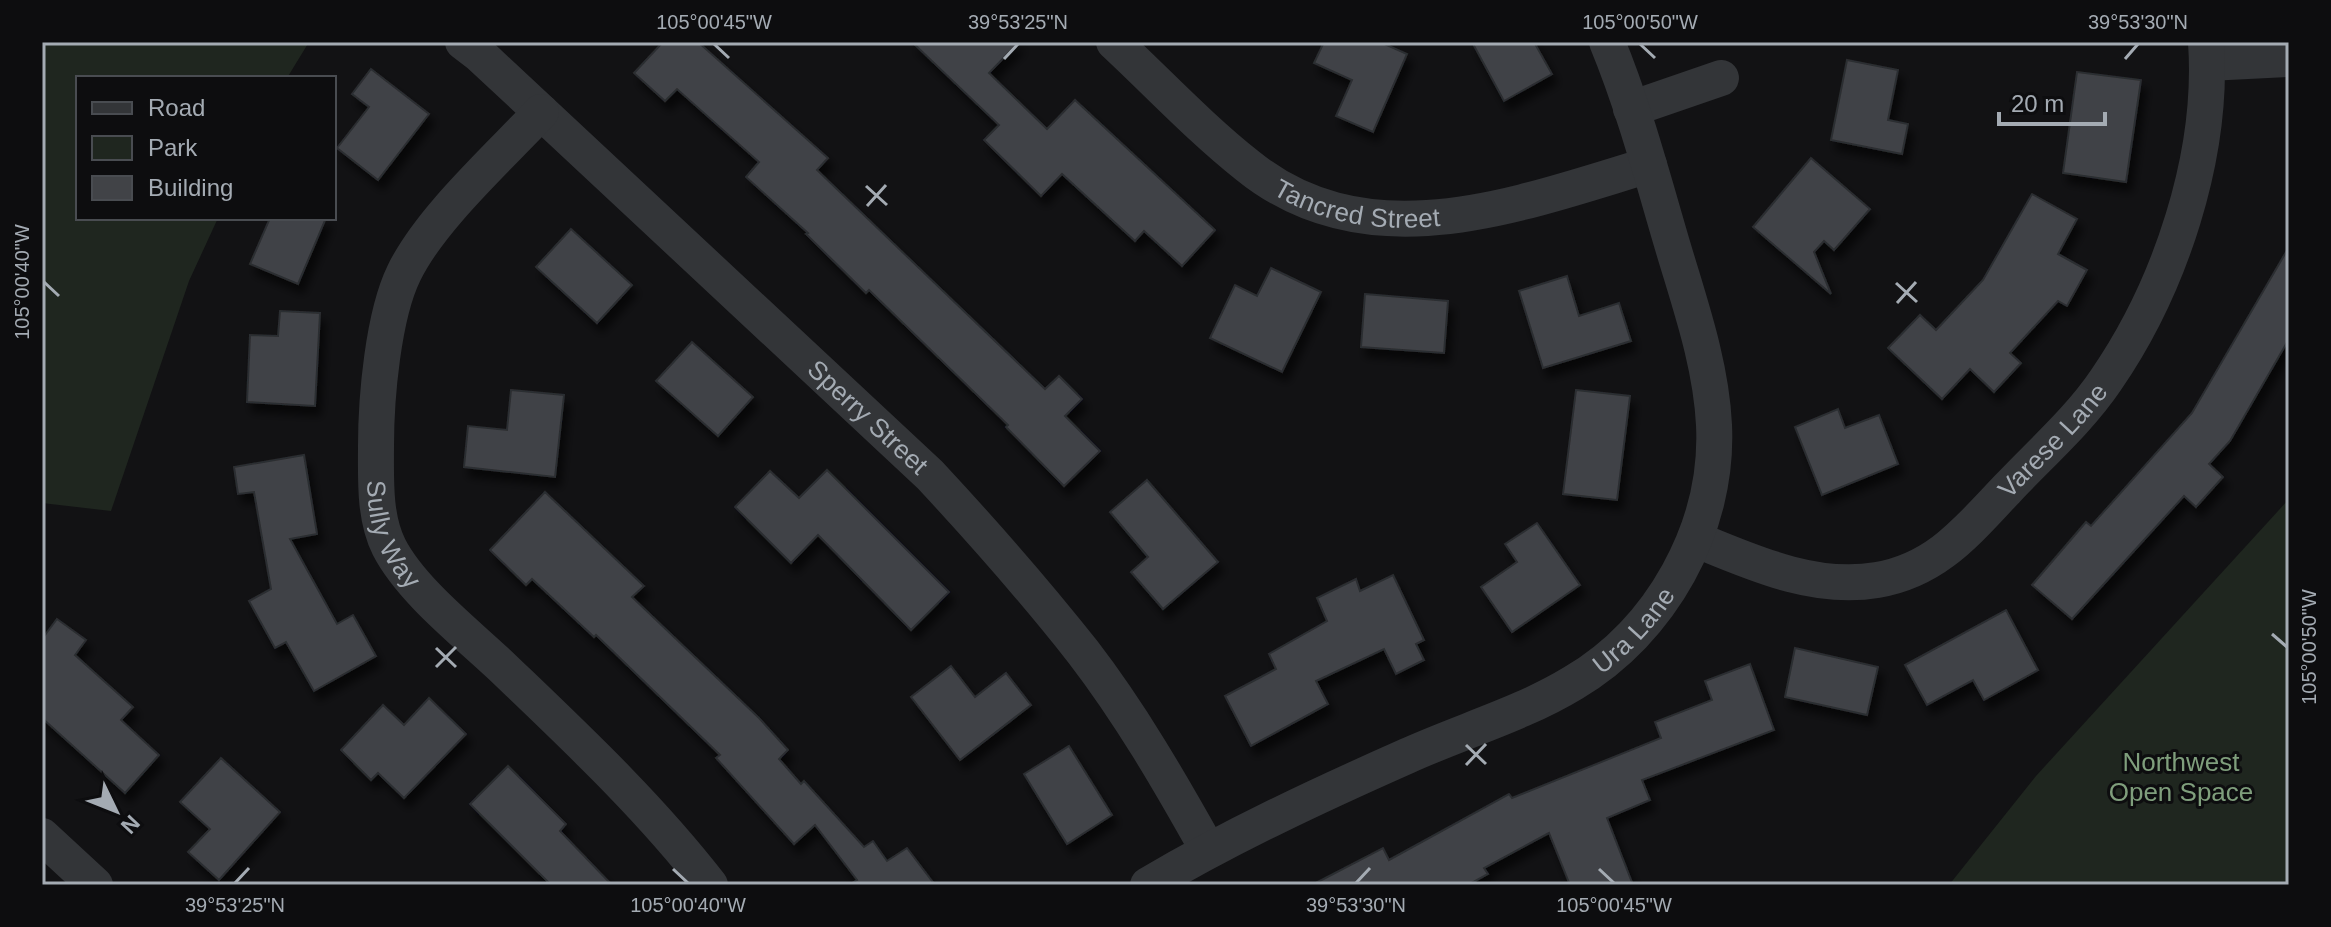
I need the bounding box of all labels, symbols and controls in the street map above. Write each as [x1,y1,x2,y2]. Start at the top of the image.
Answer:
text: 105°00'45"W [656,11,772,33]
text: 39°53'25"N [968,11,1068,33]
text: 105°00'50"W [1582,11,1698,33]
text: 39°53'30"N [2088,11,2188,33]
legend [76,76,336,220]
scale bar [1999,76,2105,126]
text: 20 m [2011,90,2064,117]
text: Road [148,94,205,121]
text: Park [148,134,198,161]
street label: Tancred Street [1269,173,1442,234]
text: Building [148,174,233,201]
text: 105°00'40"W [11,224,33,340]
street label: Sperry Street [802,354,935,481]
street label: Varese Lane [1992,378,2113,504]
street label: Sully Way [361,479,427,594]
street label: Ura Lane [1587,582,1681,680]
text: 105°00'50"W [2298,589,2320,705]
park label: Northwest Open Space [2109,747,2253,807]
north arrow [76,771,156,851]
text: N [116,810,145,839]
text: 39°53'25"N [185,894,285,916]
text: 105°00'40"W [630,894,746,916]
text: 39°53'30"N [1306,894,1406,916]
text: 105°00'45"W [1556,894,1672,916]

